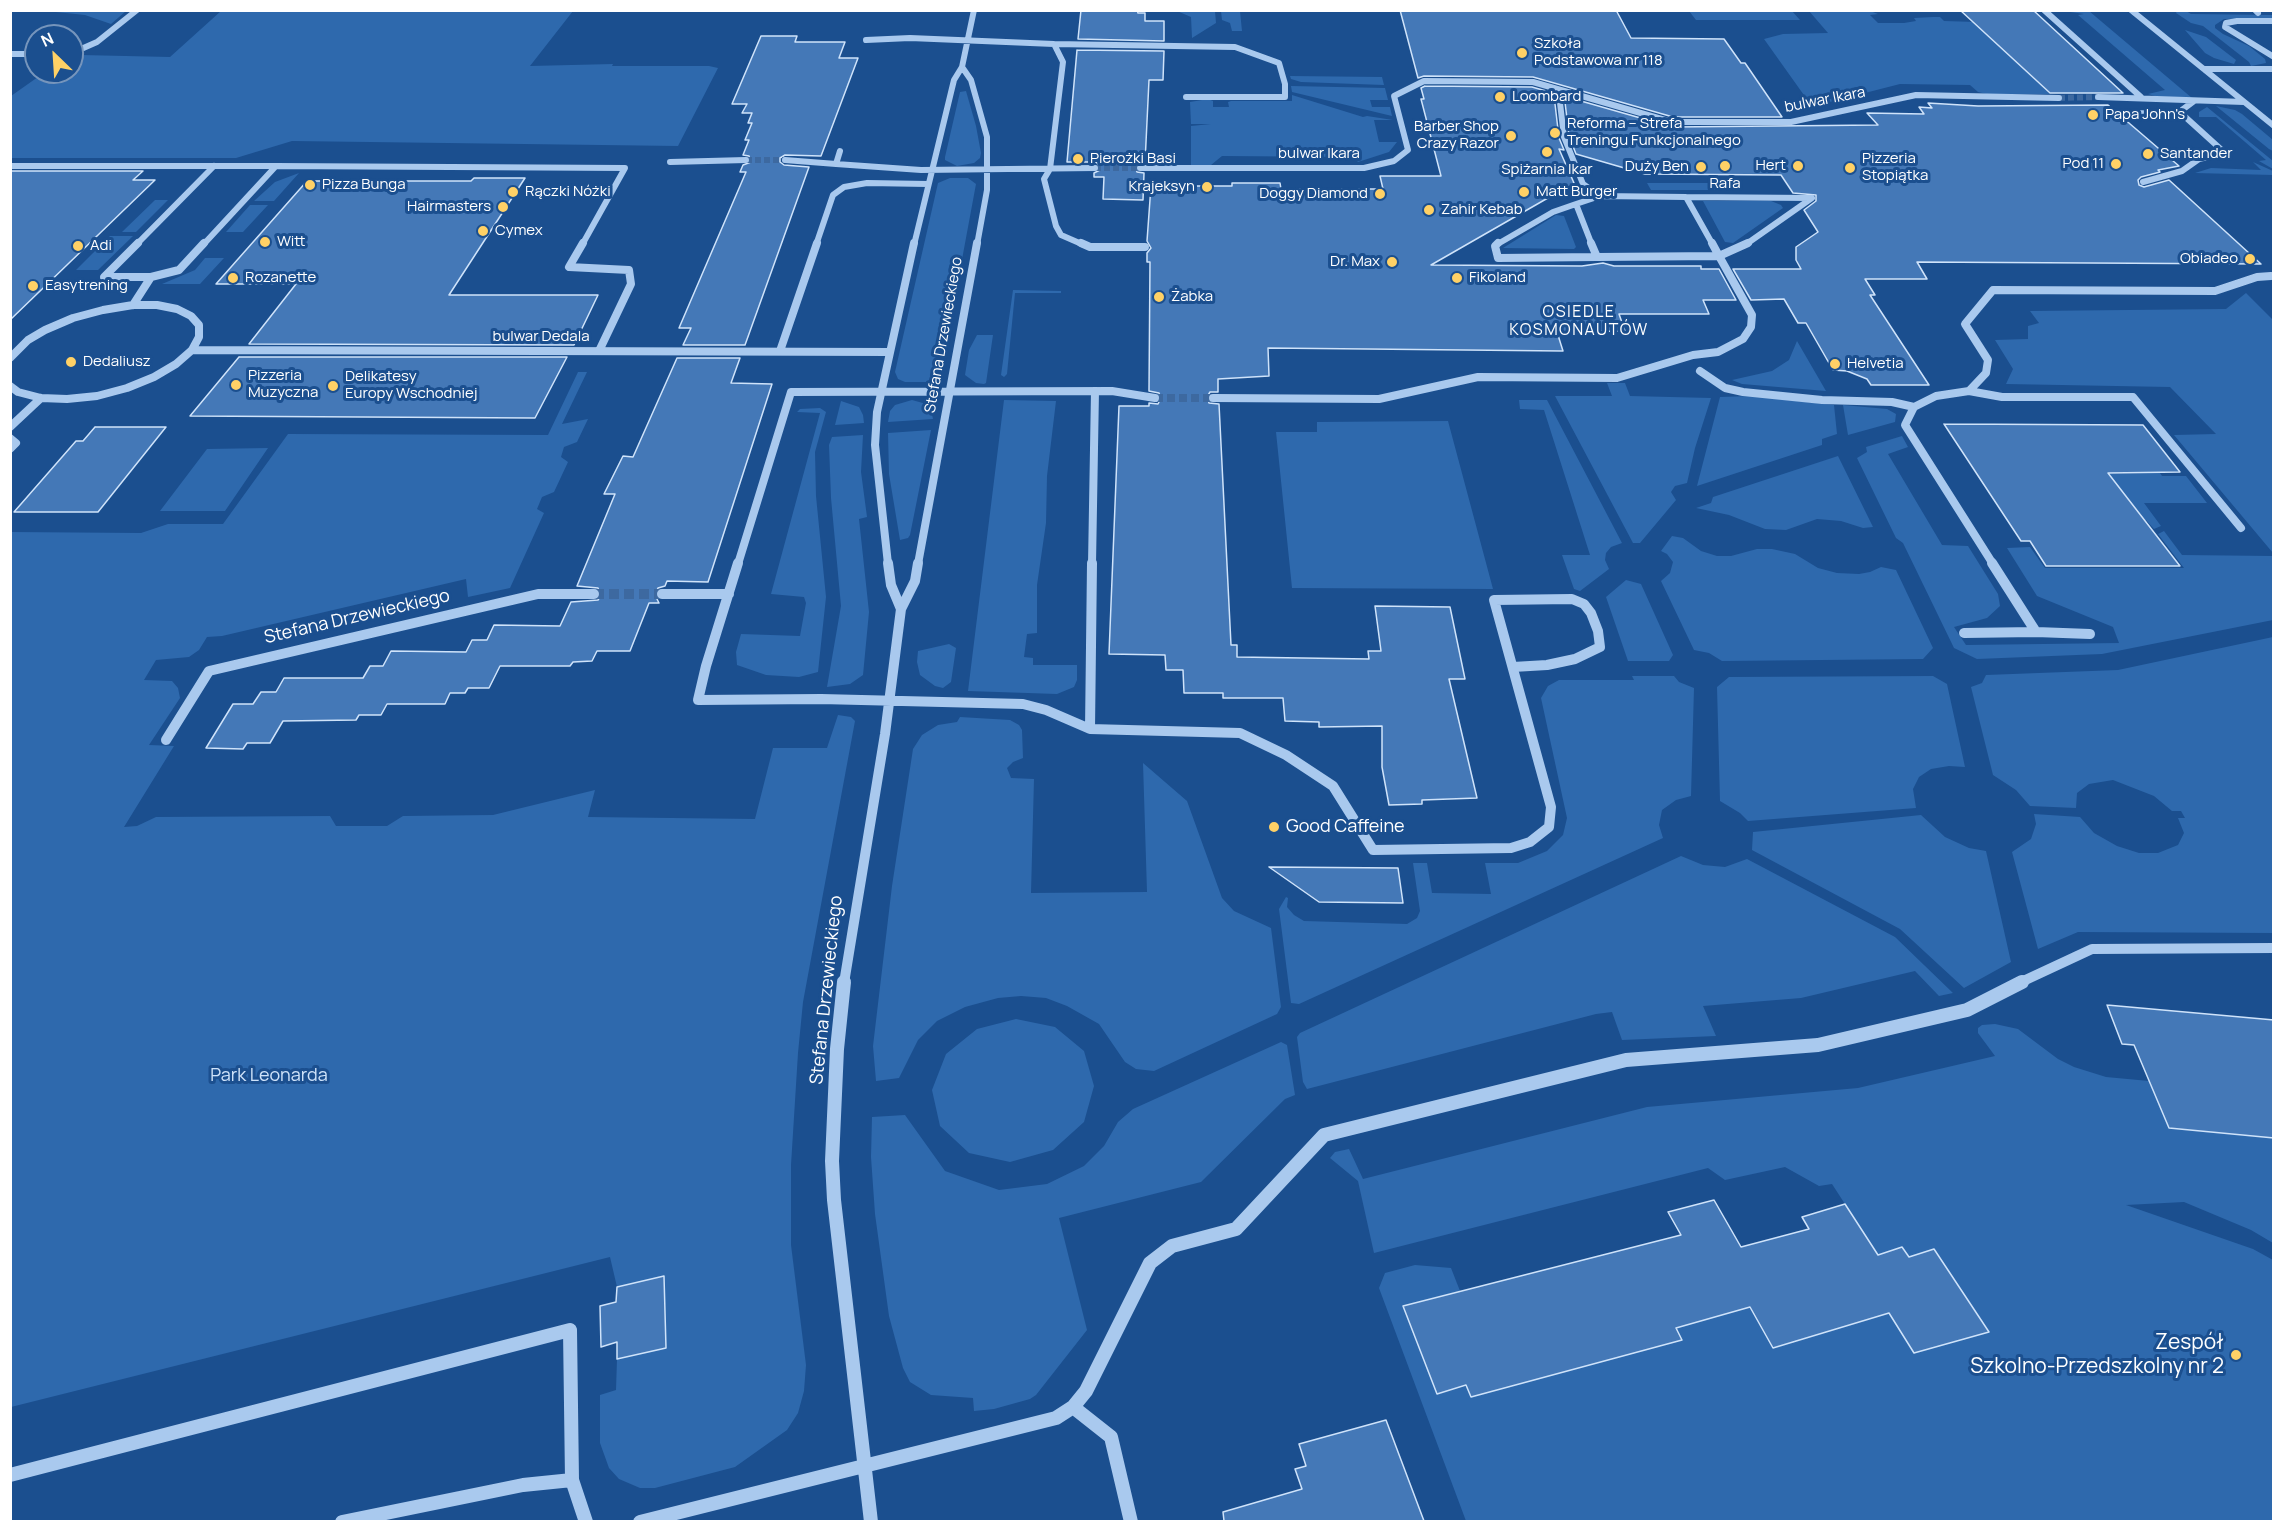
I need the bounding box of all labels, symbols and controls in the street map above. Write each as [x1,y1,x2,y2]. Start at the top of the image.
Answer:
north arrow [24,24,84,84]
text: N [37,27,57,52]
place label: Szkoła Podstawowa nr 118 [1534,35,1663,70]
marker: Szkoła Podstawowa nr 118 [1515,46,1529,60]
street label: bulwar Ikara [1783,83,1867,117]
place label: Loombard [1512,88,1581,106]
marker: Loombard [1493,90,1507,104]
place label: Papa John's [2105,106,2185,124]
marker: Papa John's [2086,108,2100,122]
place label: Reforma – Strefa Treningu Funkcjonalnego [1567,115,1741,150]
place label: Barber Shop Crazy Razor [1414,118,1499,153]
marker: Reforma – Strefa Treningu Funkcjonalnego [1548,126,1562,140]
marker: Barber Shop Crazy Razor [1504,129,1518,143]
street label: bulwar Ikara [1278,145,1360,163]
marker: Spiżarnia Ikar [1540,145,1554,159]
place label: Santander [2160,145,2233,163]
marker: Santander [2141,147,2155,161]
place label: Pierożki Basi [1090,150,1176,168]
place label: Pizzeria Stopiątka [1862,150,1928,185]
marker: Pierożki Basi [1071,152,1085,166]
place label: Pod 11 [2063,155,2104,173]
place label: Hert [1756,157,1786,175]
marker: Pod 11 [2109,157,2123,171]
place label: Duży Ben [1625,158,1689,176]
marker: Rafa [1718,159,1732,173]
marker: Hert [1791,159,1805,173]
marker: Duży Ben [1694,160,1708,174]
place label: Spiżarnia Ikar [1501,161,1593,179]
marker: Pizzeria Stopiątka [1843,161,1857,175]
place label: Rafa [1709,175,1741,193]
place label: Pizza Bunga [322,176,406,194]
marker: Pizza Bunga [303,178,317,192]
place label: Krajeksyn [1128,178,1195,196]
marker: Krajeksyn [1200,180,1214,194]
place label: Rączki Nóżki [525,183,611,201]
place label: Matt Burger [1536,183,1617,201]
marker: Rączki Nóżki [506,185,520,199]
place label: Doggy Diamond [1259,185,1368,203]
marker: Matt Burger [1517,185,1531,199]
marker: Doggy Diamond [1373,187,1387,201]
place label: Hairmasters [407,198,491,216]
marker: Hairmasters [496,200,510,214]
place label: Zahir Kebab [1441,201,1523,219]
marker: Zahir Kebab [1422,203,1436,217]
place label: Cymex [495,222,543,240]
marker: Cymex [476,224,490,238]
place label: Witt [277,233,305,251]
marker: Witt [258,235,272,249]
place label: Adi [90,237,112,255]
marker: Adi [71,239,85,253]
place label: Obiadeo [2180,250,2238,268]
marker: Obiadeo [2243,252,2257,266]
place label: Dr. Max [1330,253,1380,271]
marker: Dr. Max [1385,255,1399,269]
street label: Stefana Drzewieckiego [921,256,967,414]
place label: Rozanette [245,269,316,287]
place label: Fikoland [1469,269,1526,287]
marker: Rozanette [226,271,240,285]
marker: Fikoland [1450,271,1464,285]
place label: Easytrening [45,277,128,295]
marker: Easytrening [26,279,40,293]
place label: Żabka [1171,288,1213,306]
marker: Żabka [1152,290,1166,304]
district label: OSIEDLE KOSMONAUTÓW [1509,303,1649,341]
street label: bulwar Dedala [493,328,589,346]
place label: Dedaliusz [83,353,151,371]
marker: Dedaliusz [64,355,78,369]
place label: Helvetia [1847,355,1903,373]
marker: Helvetia [1828,357,1842,371]
place label: Pizzeria Muzyczna [248,367,318,402]
place label: Delikatesy Europy Wschodniej [345,368,477,403]
marker: Pizzeria Muzyczna [229,378,243,392]
marker: Delikatesy Europy Wschodniej [326,379,340,393]
street label: Stefana Drzewieckiego [262,585,452,649]
place label: Good Caffeine [1286,816,1405,838]
marker: Good Caffeine [1267,820,1281,834]
street label: Stefana Drzewieckiego [806,894,848,1086]
park label: Park Leonarda [210,1065,328,1087]
place label: Zespół Szkolno-Przedszkolny nr 2 [1970,1330,2224,1380]
marker: Zespół Szkolno-Przedszkolny nr 2 [2229,1348,2243,1362]

